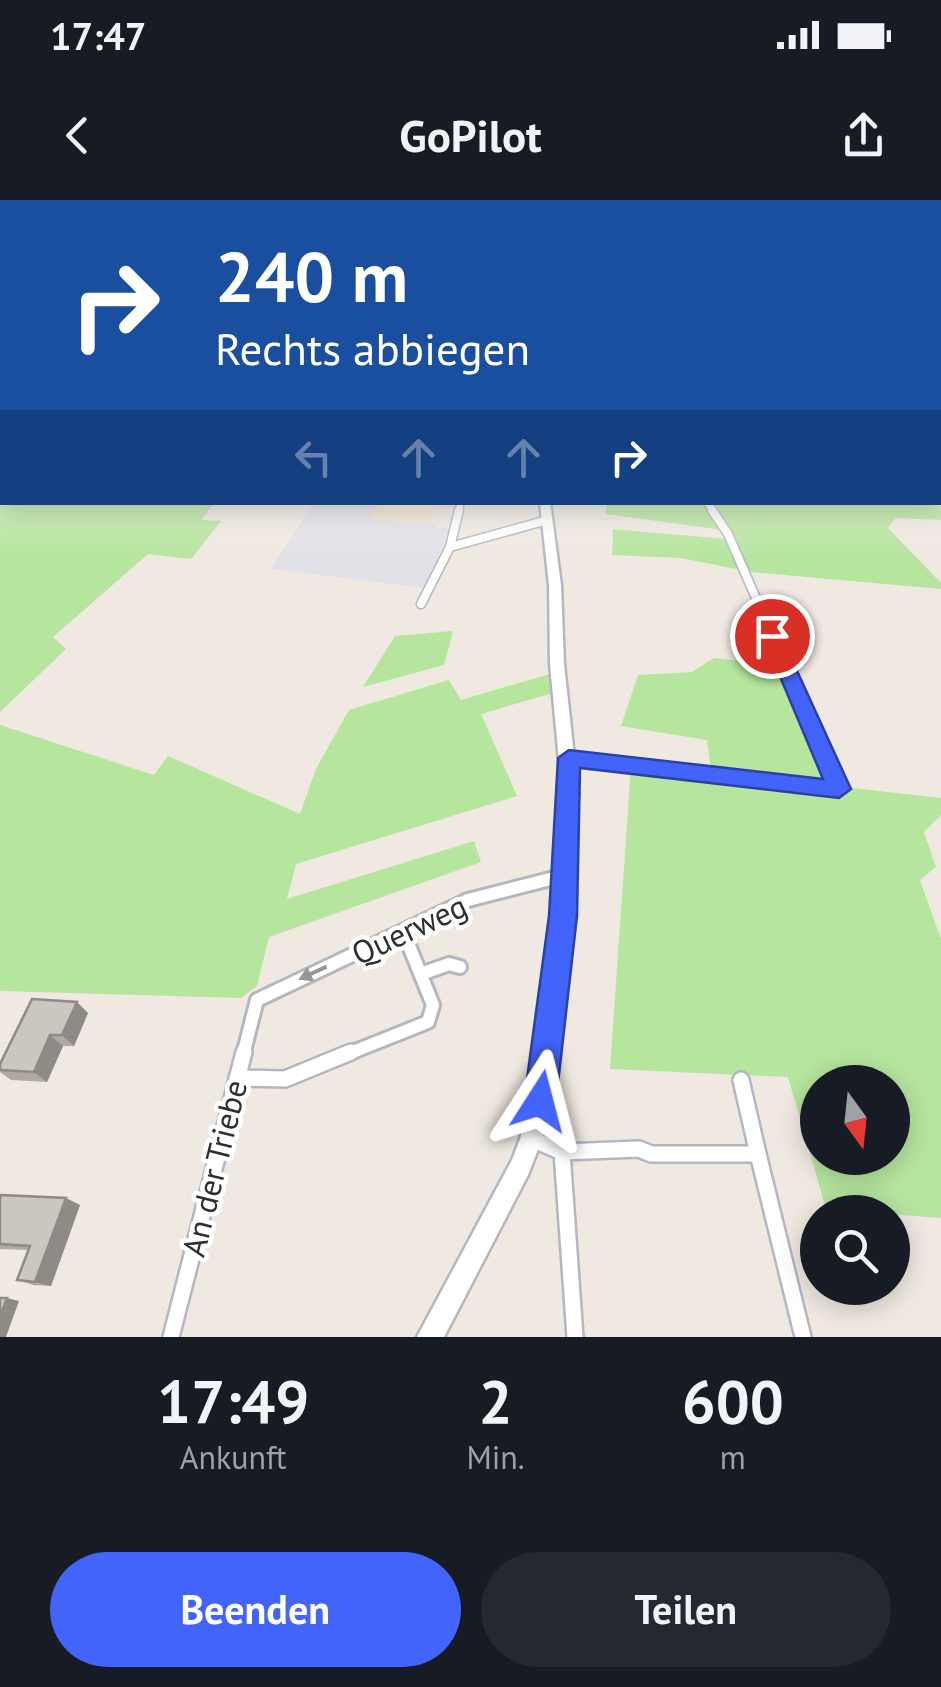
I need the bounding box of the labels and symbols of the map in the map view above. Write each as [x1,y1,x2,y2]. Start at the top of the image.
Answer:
pin [730,594,815,679]
street label: Querweg [345,884,473,974]
one-way arrow [298,965,327,982]
position arrow [488,1049,592,1153]
north arrow [800,1065,910,1175]
street label: An der Triebe [172,1075,256,1261]

